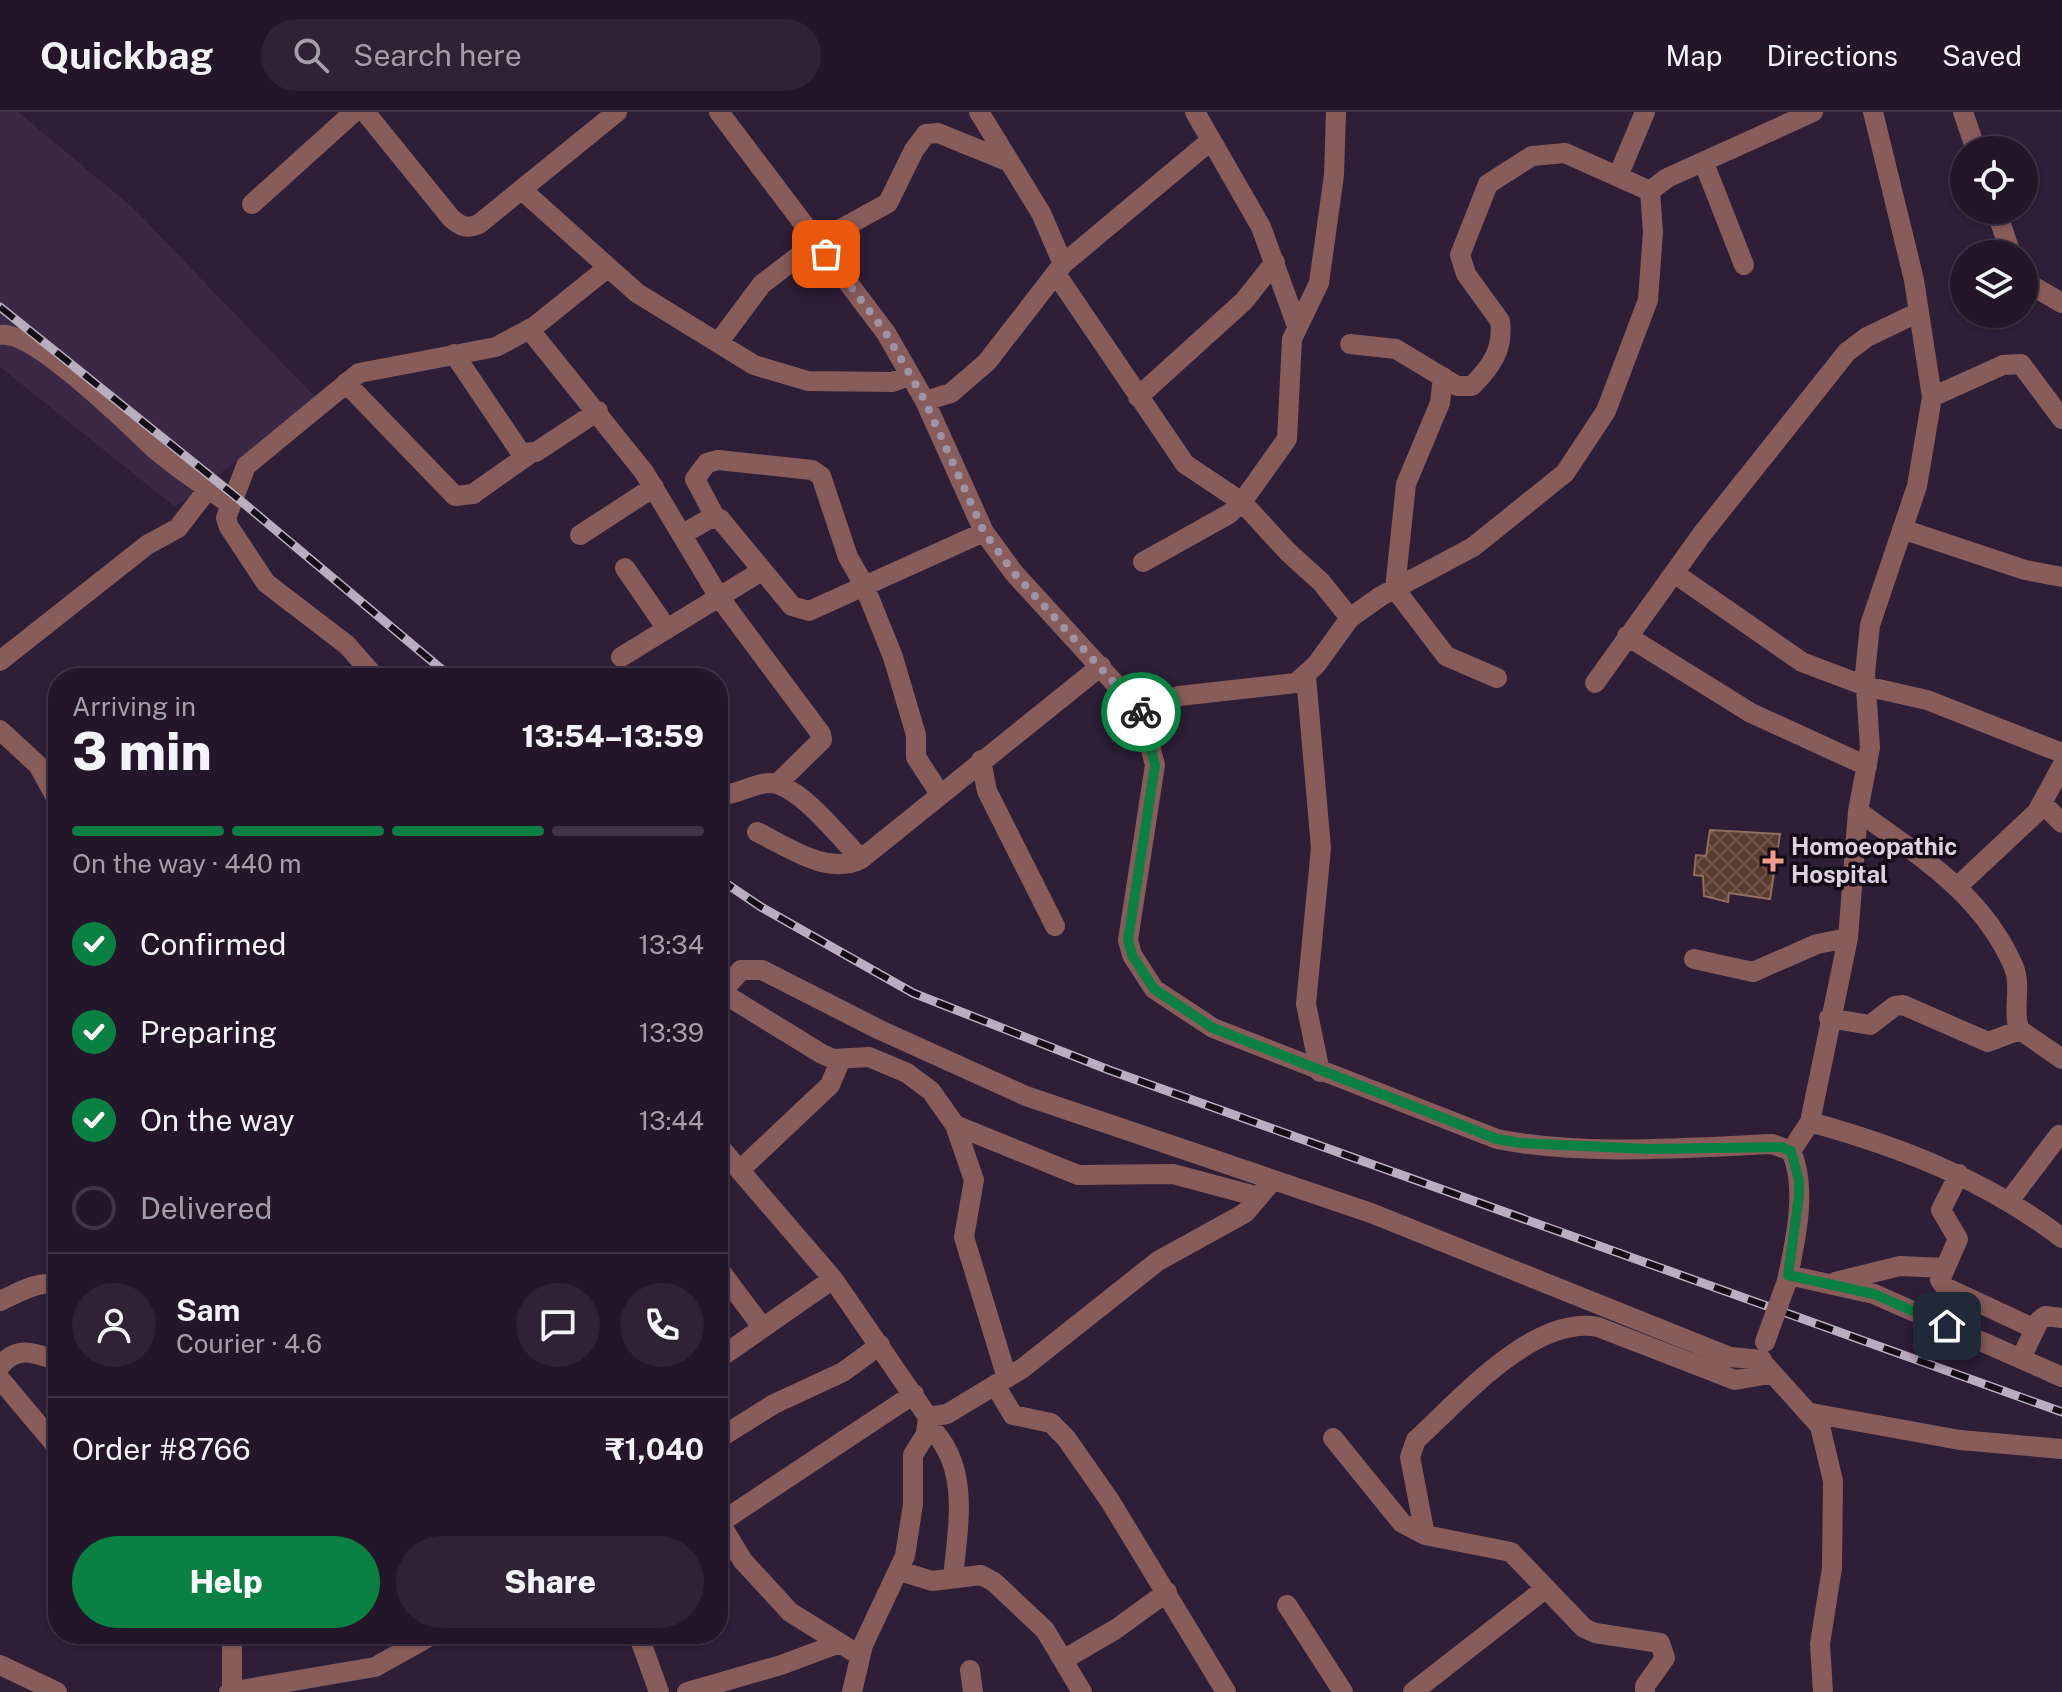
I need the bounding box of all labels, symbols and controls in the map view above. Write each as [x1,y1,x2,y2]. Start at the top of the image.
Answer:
search box [261,19,821,91]
text: Quickbag [40,33,213,78]
icon: search [289,33,333,77]
text: Search here [353,37,522,73]
text: Map [1666,39,1722,72]
text: Directions [1766,39,1898,72]
text: Saved [1942,39,2022,72]
map controls [1950,136,2038,328]
button: locate [1950,136,2038,224]
pin [792,220,860,288]
icon: bag [804,232,848,276]
button: layers [1950,240,2038,328]
courier [1101,672,1181,752]
icon: bike [1119,690,1163,734]
text: Arriving in [72,691,196,722]
text: 13:54–13:59 [521,718,704,754]
text: 3 min [72,721,212,782]
place label: Homoeopathic Hospital [1791,832,1957,888]
text: On the way · 440 m [72,848,302,879]
marker: Homoeopathic Hospital [1762,850,1784,872]
icon: check [72,922,116,966]
text: Confirmed [140,926,286,962]
text: 13:34 [638,929,704,960]
icon: check [72,1010,116,1054]
text: Preparing [140,1014,277,1050]
text: 13:39 [639,1017,704,1048]
icon: check [72,1098,116,1142]
text: On the way [140,1102,294,1138]
text: 13:44 [639,1105,704,1136]
text: Delivered [140,1190,272,1226]
button: person [72,1283,156,1367]
button: chat [516,1283,600,1367]
button: phone [620,1283,704,1367]
text: Sam [176,1292,240,1328]
pin [1913,1292,1981,1360]
icon: home [1925,1304,1969,1348]
text: Courier · 4.6 [176,1328,322,1359]
text: Order #8766 [72,1431,251,1467]
text: ₹1,040 [605,1431,704,1467]
button: Help [72,1536,380,1628]
button: Share [396,1536,704,1628]

